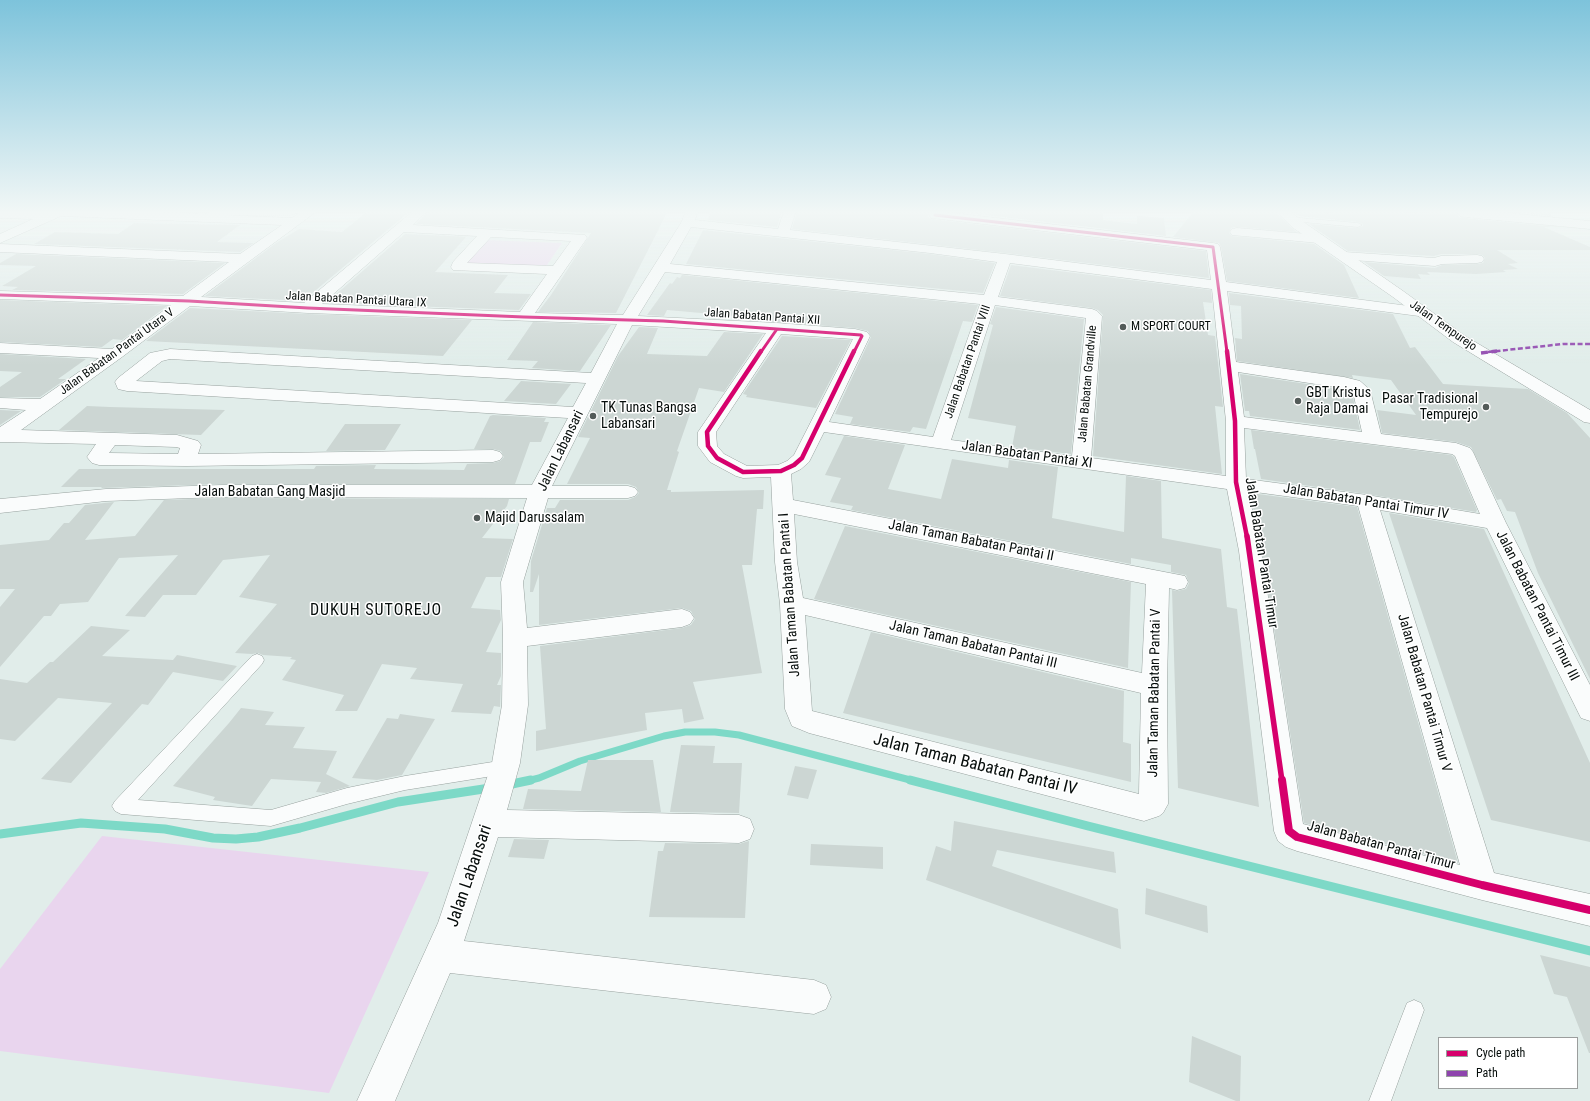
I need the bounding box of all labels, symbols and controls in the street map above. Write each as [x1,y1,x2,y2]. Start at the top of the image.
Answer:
street label: Jalan Babatan Pantai Utara IX [285,289,427,311]
street label: Jalan Tempurejo [1407,298,1479,354]
street label: Jalan Babatan Pantai VIII [942,303,994,421]
street label: Jalan Babatan Pantai Utara V [57,306,177,398]
street label: Jalan Babatan Pantai XII [704,306,820,328]
place label: M SPORT COURT [1131,320,1211,334]
marker: M SPORT COURT [1118,322,1128,332]
street label: Jalan Babatan Grandville [1076,325,1100,443]
place label: GBT Kristus Raja Damai [1306,385,1371,418]
place label: Pasar Tradisional Tempurejo [1382,391,1478,424]
marker: GBT Kristus Raja Damai [1293,396,1303,406]
place label: TK Tunas Bangsa Labansari [601,400,697,432]
marker: Pasar Tradisional Tempurejo [1481,402,1491,412]
street label: Jalan Labansari [534,408,588,494]
marker: TK Tunas Bangsa Labansari [588,411,598,421]
street label: Jalan Babatan Pantai XI [961,438,1093,472]
street label: Jalan Babatan Pantai Timur [1241,476,1281,630]
street label: Jalan Babatan Pantai Timur IV [1282,481,1450,523]
street label: Jalan Babatan Gang Masjid [194,484,346,500]
place label: Majid Darussalam [485,510,584,526]
street label: Jalan Taman Babatan Pantai I [776,512,804,678]
marker: Majid Darussalam [472,513,482,523]
street label: Jalan Taman Babatan Pantai II [887,517,1055,565]
street label: Jalan Babatan Pantai Timur III [1492,528,1582,684]
district label: DUKUH SUTOREJO [310,601,442,621]
street label: Jalan Taman Babatan Pantai V [1145,608,1165,778]
street label: Jalan Babatan Pantai Timur V [1393,612,1455,774]
street label: Jalan Taman Babatan Pantai III [888,618,1058,672]
street label: Jalan Taman Babatan Pantai IV [871,730,1079,800]
street label: Jalan Babatan Pantai Timur [1305,818,1457,874]
street label: Jalan Labansari [443,822,497,930]
legend [1438,1037,1578,1089]
text: Cycle path [1476,1046,1525,1060]
text: Path [1476,1066,1498,1080]

